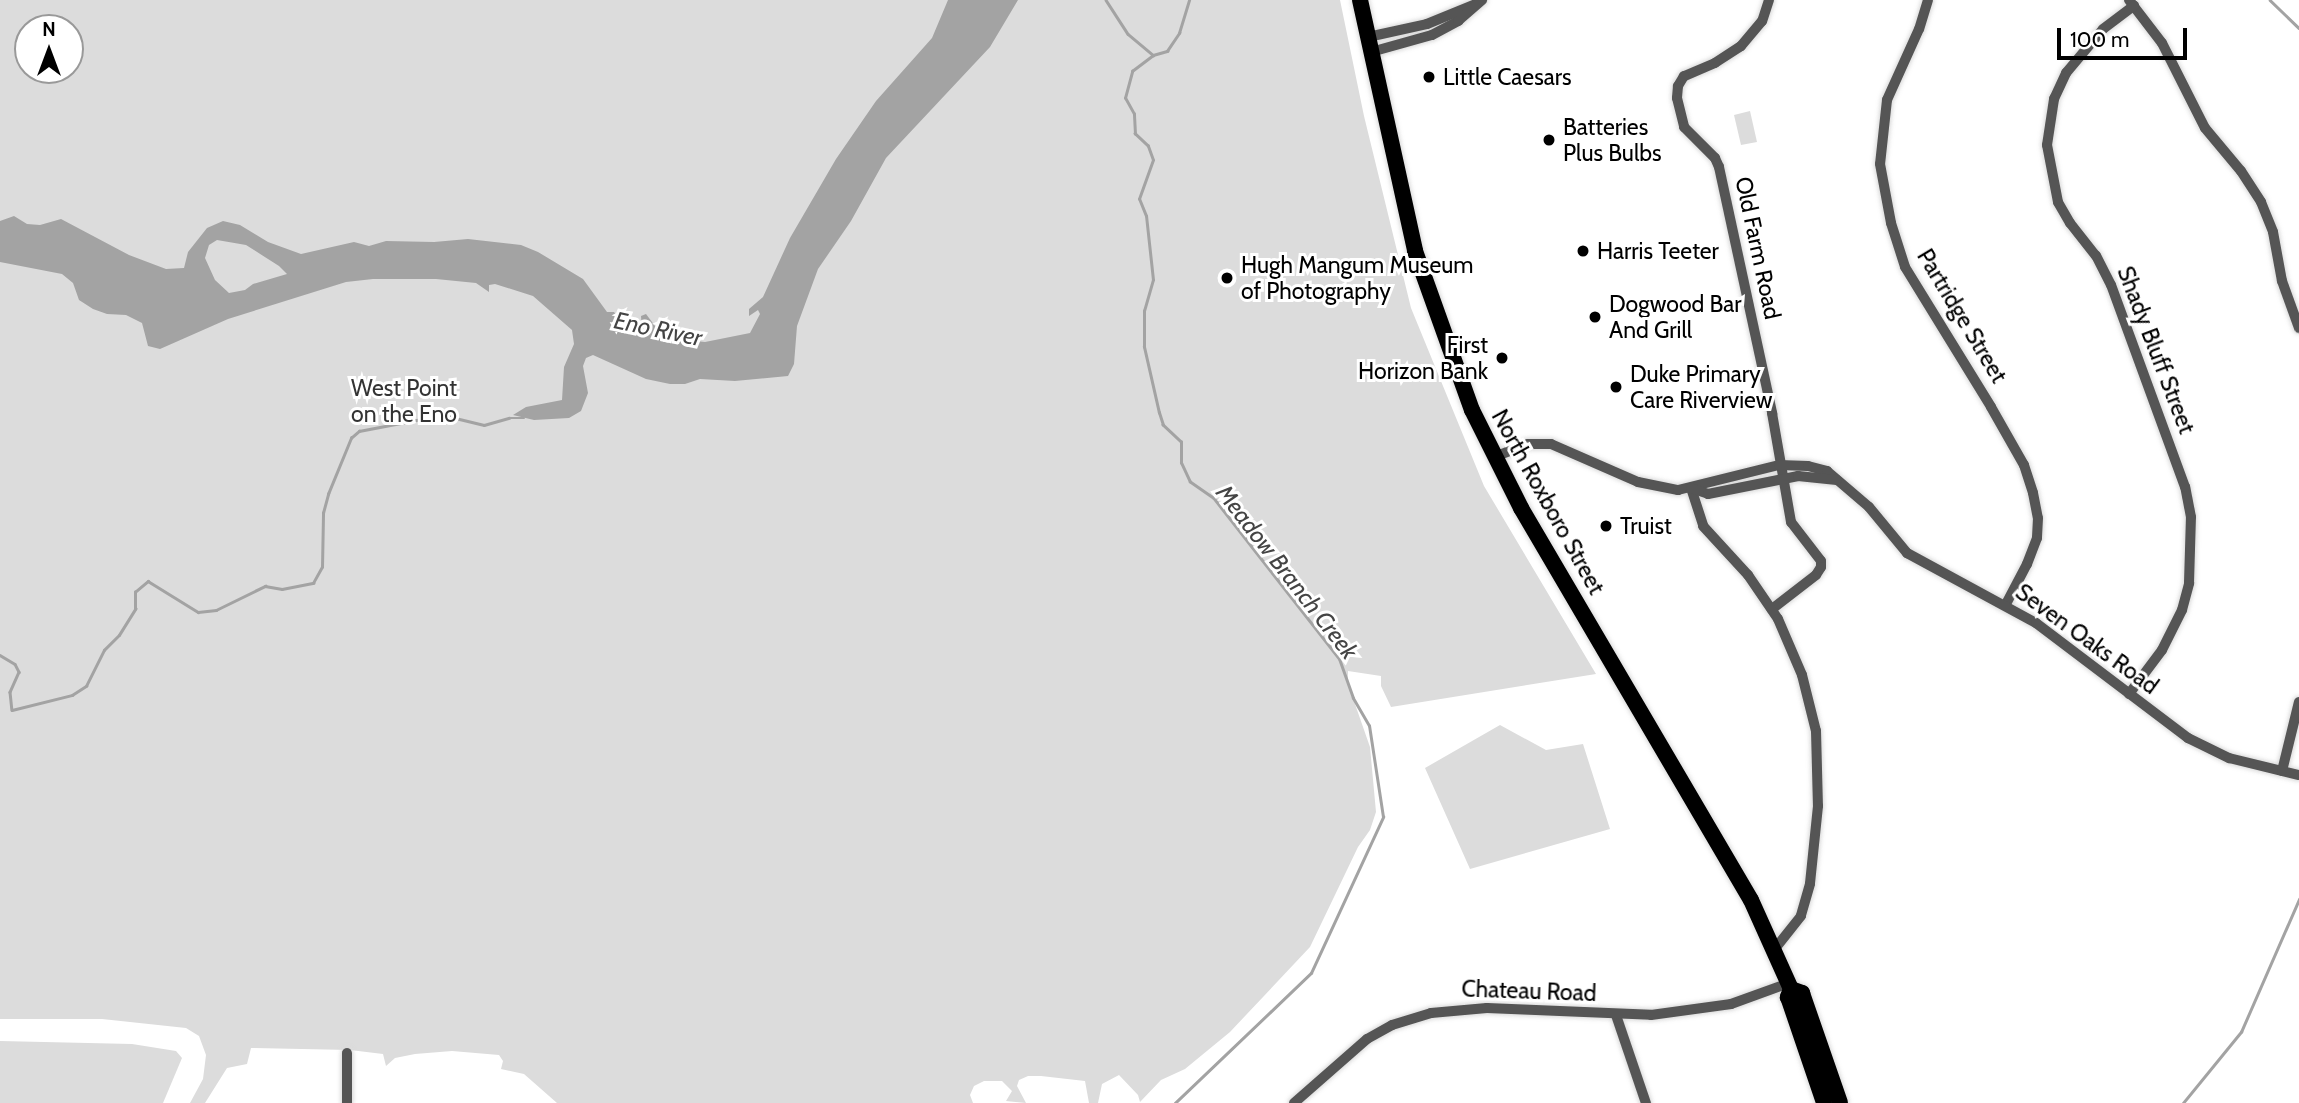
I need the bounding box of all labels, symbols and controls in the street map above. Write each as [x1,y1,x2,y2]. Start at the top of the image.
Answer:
north arrow [14,14,84,84]
scale bar [2061,14,2190,58]
text: N [42,18,56,41]
text: 100 m [2070,27,2129,52]
place label: Little Caesars [1443,63,1572,91]
marker: Little Caesars [1421,69,1437,85]
place label: Batteries Plus Bulbs [1563,113,1662,167]
marker: Batteries Plus Bulbs [1541,132,1557,148]
street label: Old Farm Road [1729,174,1787,322]
place label: Harris Teeter [1597,237,1719,265]
marker: Harris Teeter [1575,243,1591,259]
street label: Partridge Street [1911,244,2013,388]
place label: Hugh Mangum Museum of Photography [1241,251,1473,305]
street label: Shady Bluff Street [2111,262,2201,438]
marker: Hugh Mangum Museum of Photography [1219,270,1235,286]
place label: Dogwood Bar And Grill [1609,290,1742,344]
water label: Eno River [611,306,705,352]
marker: Dogwood Bar And Grill [1587,309,1603,325]
place label: First Horizon Bank [1358,331,1488,385]
marker: First Horizon Bank [1494,350,1510,366]
place label: Duke Primary Care Riverview [1630,360,1773,414]
park label: West Point on the Eno [351,374,457,428]
marker: Duke Primary Care Riverview [1608,379,1624,395]
street label: North Roxboro Street [1486,405,1610,599]
water label: Meadow Branch Creek [1210,479,1364,665]
place label: Truist [1620,512,1672,540]
marker: Truist [1598,518,1614,534]
street label: Seven Oaks Road [2010,578,2164,700]
street label: Chateau Road [1461,975,1597,1007]

